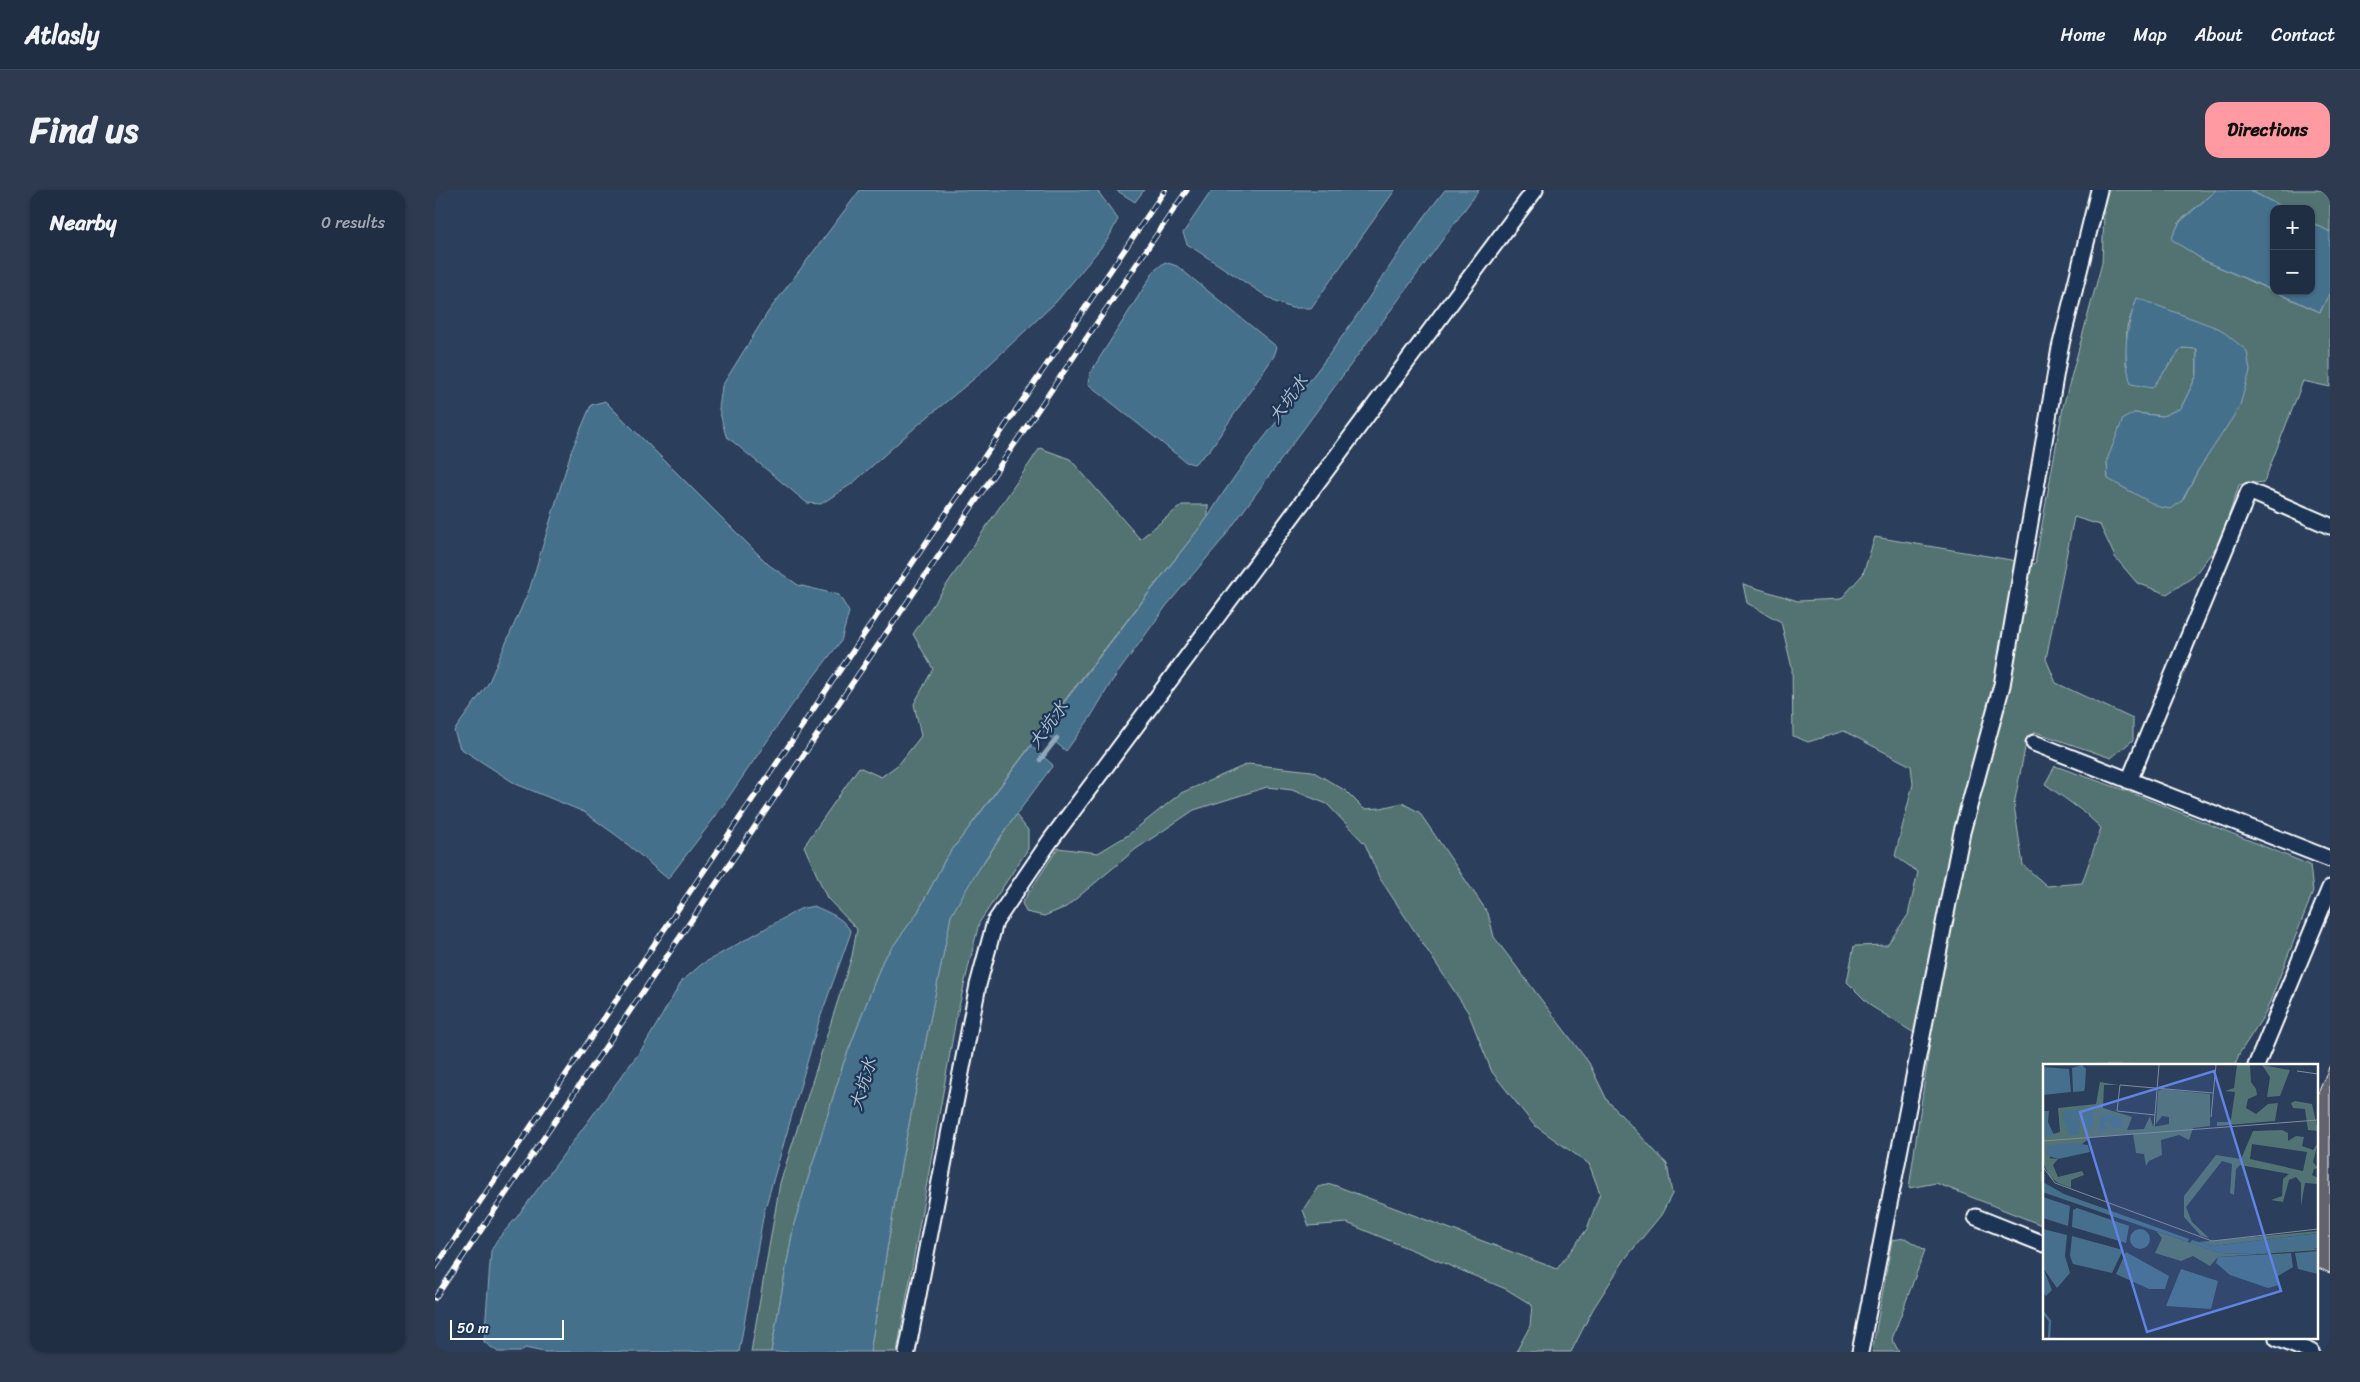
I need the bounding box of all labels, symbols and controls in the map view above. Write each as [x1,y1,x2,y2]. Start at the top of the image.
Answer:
text: Atlasly [25,14,99,56]
text: Home [2061,19,2106,51]
text: Map [2134,19,2167,51]
text: About [2195,19,2243,51]
text: Contact [2271,19,2335,51]
text: Find us [30,99,138,161]
button: Directions [2205,102,2330,158]
text: Nearby [50,204,116,242]
map controls [2270,205,2315,295]
button: + [2270,205,2315,250]
text: 0 results [321,208,385,237]
button: − [2270,250,2315,295]
water label: 大坑水 [1259,367,1317,430]
water label: 大坑水 [1019,693,1077,756]
water label: 大坑水 [840,1053,886,1114]
inset map [2043,1064,2317,1340]
text: 50 m [457,1316,489,1341]
scale bar [450,1317,564,1340]

